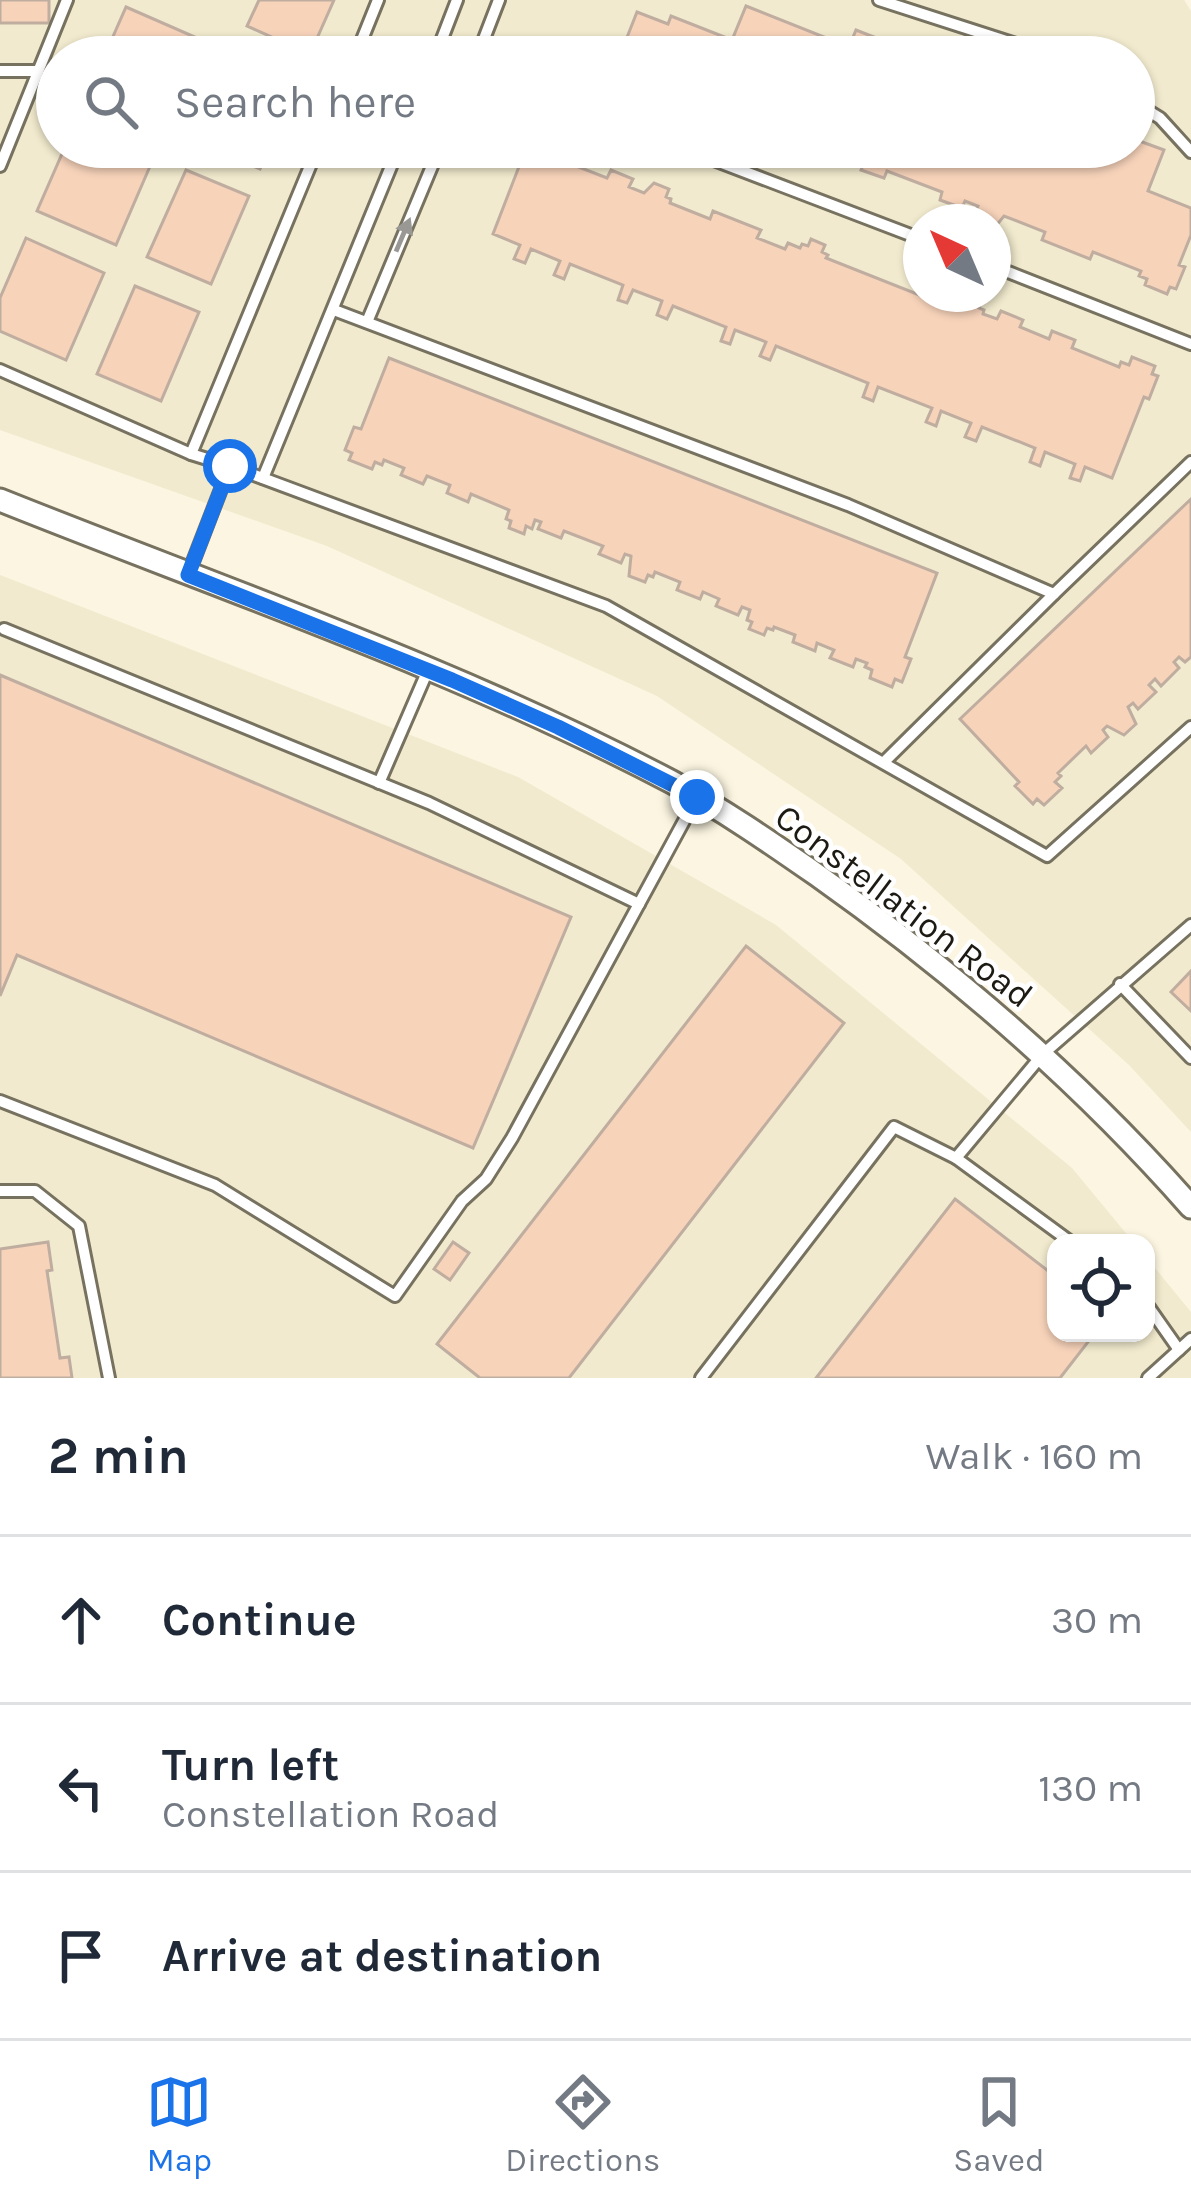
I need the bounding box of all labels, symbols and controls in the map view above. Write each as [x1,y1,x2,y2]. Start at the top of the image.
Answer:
search box [36,36,1155,168]
icon: search [78,69,144,135]
text: Search here [174,76,416,128]
north arrow [903,204,1011,312]
one-way arrow [394,216,413,252]
route start [203,439,257,493]
route end [670,770,724,824]
street label: Constellation Road [767,796,1041,1016]
map controls [1047,1234,1155,1342]
button: locate [1047,1234,1155,1342]
text: 2 min [48,1426,189,1486]
text: Walk · 160 m [925,1433,1143,1479]
icon: ahead [48,1587,114,1653]
text: Continue [162,1594,357,1646]
text: 30 m [1051,1597,1143,1643]
text: Turn left [162,1739,339,1791]
icon: left [48,1755,114,1821]
text: 130 m [1038,1765,1143,1811]
text: Constellation Road [162,1791,499,1837]
icon: arrive [48,1923,114,1989]
text: Arrive at destination [162,1930,602,1982]
tab: Map [146,2069,212,2179]
tab: Directions [505,2069,660,2179]
tab: Saved [953,2069,1045,2179]

